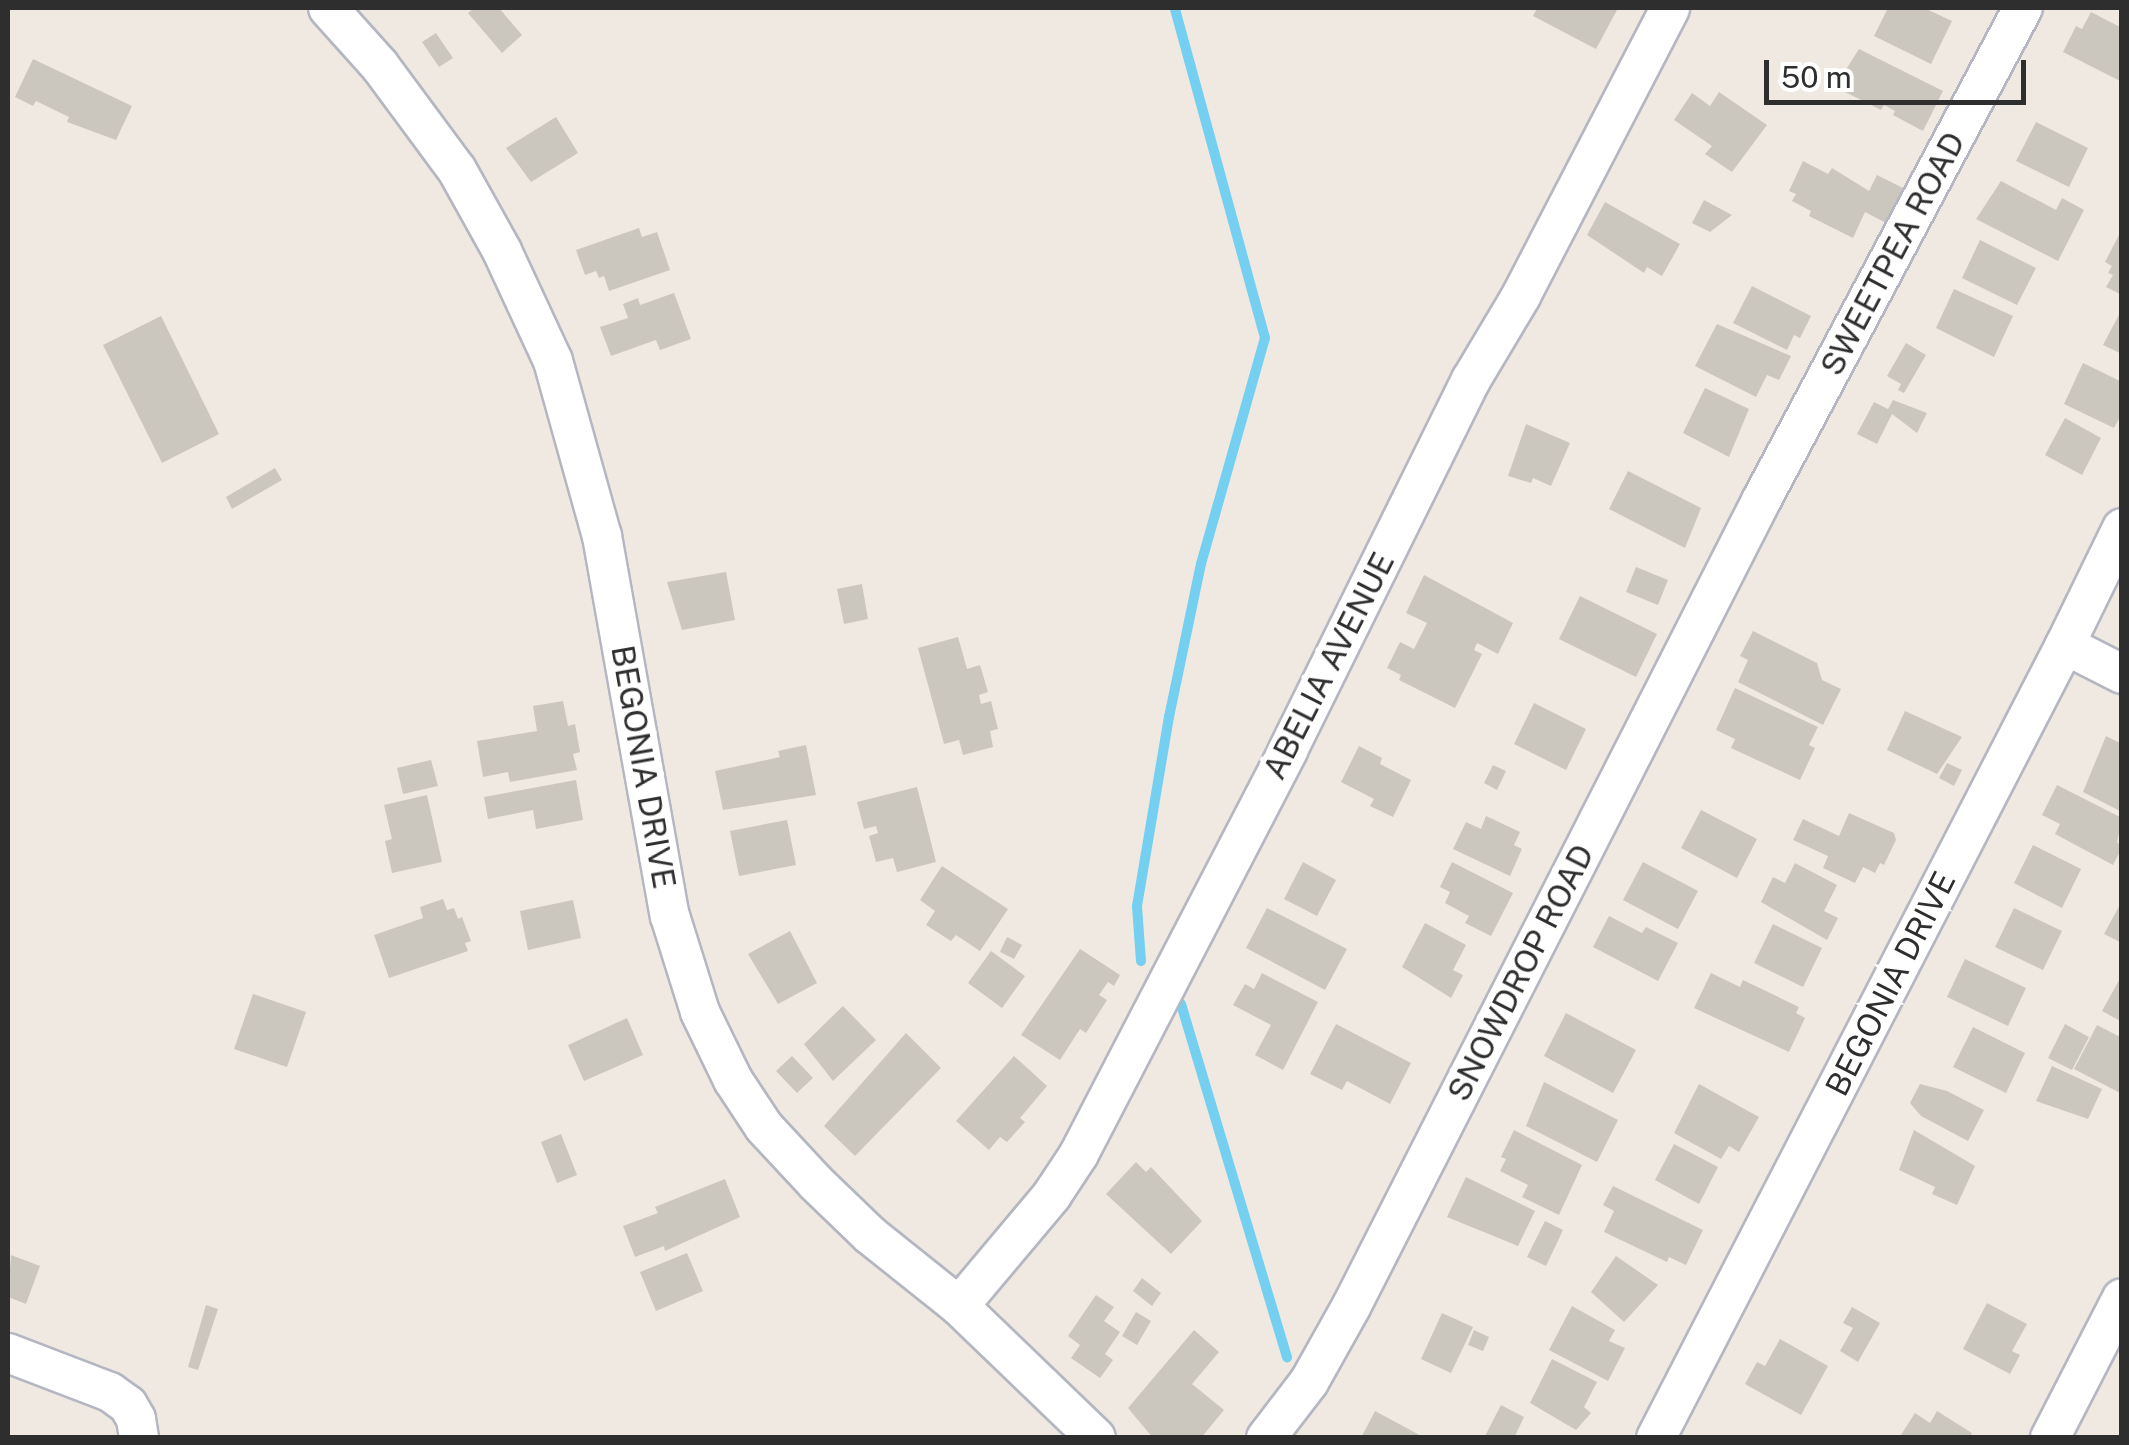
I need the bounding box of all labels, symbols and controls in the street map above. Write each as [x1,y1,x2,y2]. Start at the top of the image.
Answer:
scale bar [1769,40,2032,102]
text: 50 m [1781,59,1852,95]
street label: SWEETPEA ROAD [1813,126,1973,382]
street label: ABELIA AVENUE [1255,546,1403,786]
street label: BEGONIA DRIVE [603,642,683,892]
street label: SNOWDROP ROAD [1440,838,1602,1108]
street label: BEGONIA DRIVE [1818,866,1964,1102]

